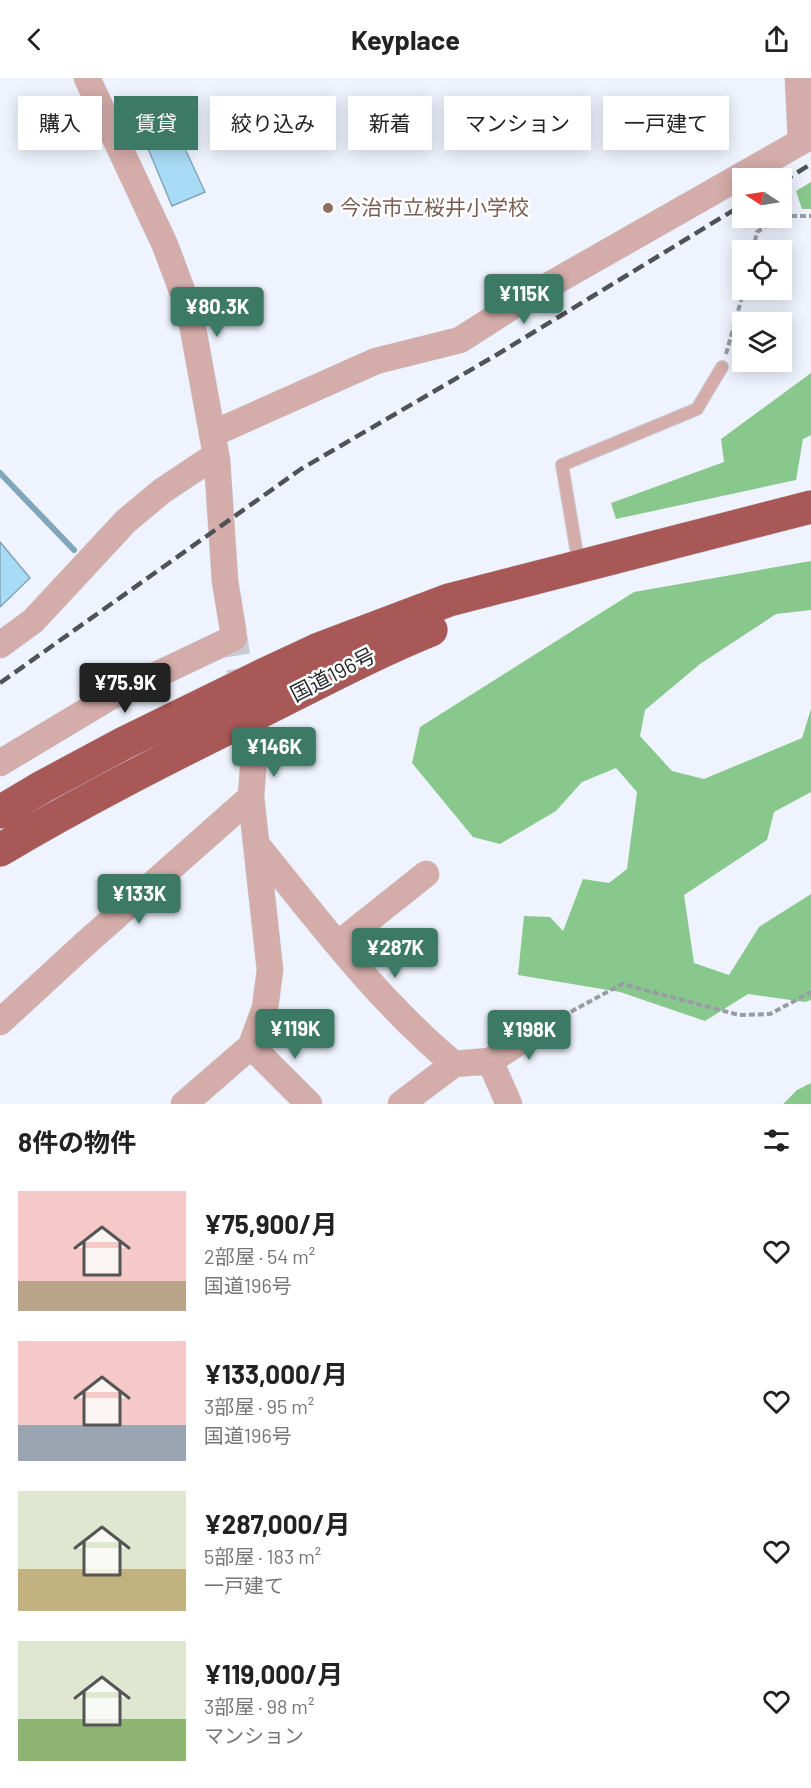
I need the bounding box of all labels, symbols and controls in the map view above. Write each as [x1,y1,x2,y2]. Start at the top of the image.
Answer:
icon: back [18,23,51,56]
text: Keyplace [351,23,460,55]
icon: share [760,23,793,56]
chip: 購入 [18,96,102,150]
chip: 賃貸 [114,96,198,150]
chip: 絞り込み [210,96,336,150]
chip: 新着 [348,96,432,150]
chip: マンション [444,96,591,150]
chip: 一戸建て [603,96,729,150]
north arrow [732,168,792,228]
map controls [732,168,792,372]
place label: 今治市立桜井小学校 [340,194,529,219]
marker: 今治市立桜井小学校 [321,201,335,215]
button: locate [732,240,792,300]
pin: ¥115K [482,274,566,325]
text: ¥115K [498,281,550,305]
pin: ¥80.3K [168,287,266,338]
text: ¥80.3K [185,294,249,318]
button: layers [732,312,792,372]
street label: 国道196号 [286,642,379,706]
pin: ¥75.9K [76,663,174,714]
text: ¥75.9K [94,670,156,694]
pin: ¥146K [232,727,316,778]
text: ¥146K [246,734,302,758]
pin: ¥133K [97,874,181,925]
text: ¥133K [112,881,166,905]
pin: ¥287K [353,928,437,979]
text: ¥287K [366,935,424,959]
pin: ¥119K [253,1009,337,1060]
pin: ¥198K [487,1010,571,1061]
text: ¥119K [269,1016,321,1040]
text: ¥198K [502,1017,556,1041]
icon: filters [760,1124,793,1157]
text: 8件の物件 [18,1126,136,1157]
text: ¥75,900/月 [204,1208,337,1239]
icon: home [66,1215,138,1287]
icon: heart [760,1235,793,1268]
text: 2部屋 · 54 m² [204,1244,315,1268]
text: 国道196号 [204,1273,292,1297]
text: ¥133,000/月 [204,1358,348,1389]
icon: home [66,1365,138,1437]
icon: heart [760,1385,793,1418]
text: 3部屋 · 95 m² [204,1394,314,1418]
text: 国道196号 [204,1423,292,1447]
text: ¥287,000/月 [204,1508,351,1539]
icon: home [66,1515,138,1587]
icon: heart [760,1535,793,1568]
text: 5部屋 · 183 m² [204,1544,321,1568]
text: 一戸建て [204,1573,284,1597]
text: ¥119,000/月 [204,1658,343,1689]
icon: home [66,1665,138,1737]
icon: heart [760,1685,793,1718]
text: 3部屋 · 98 m² [204,1694,314,1718]
text: マンション [204,1723,304,1747]

